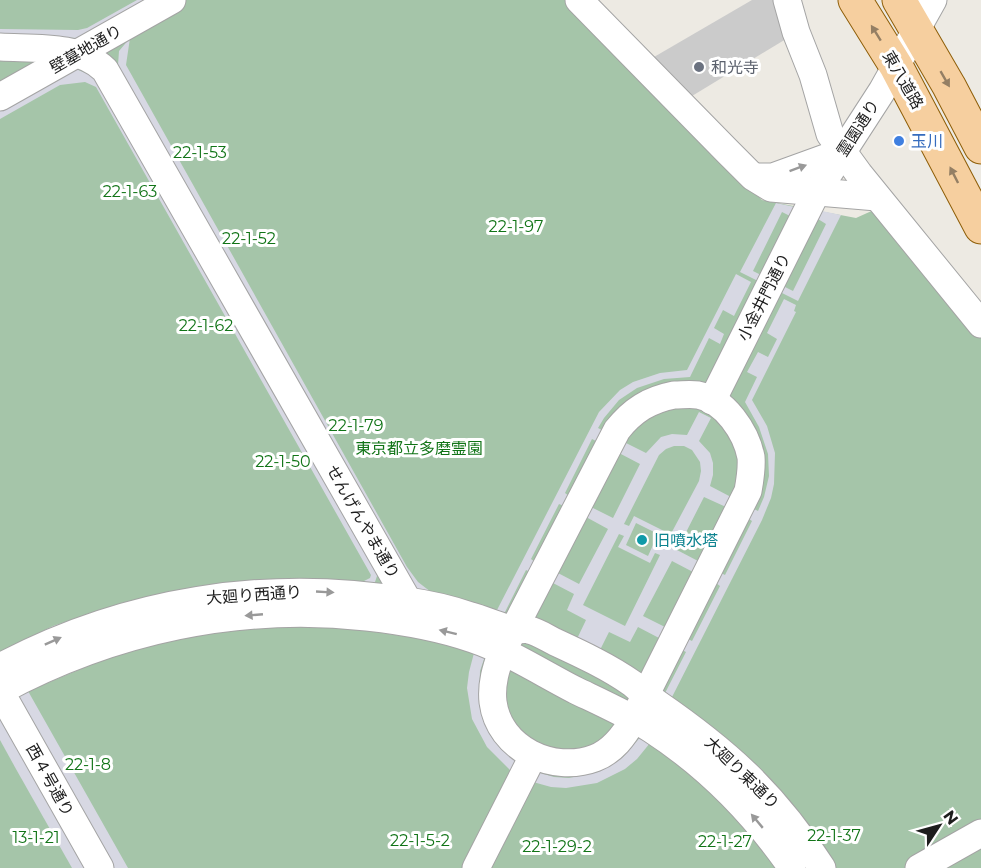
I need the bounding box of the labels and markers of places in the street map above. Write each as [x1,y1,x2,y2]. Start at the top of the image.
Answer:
place label: 和光寺 [711,58,759,77]
marker: 和光寺 [692,60,706,74]
place label: 玉川 [911,132,943,151]
marker: 玉川 [892,134,906,148]
place label: 旧噴水塔 [654,531,718,550]
marker: 旧噴水塔 [635,533,649,547]

